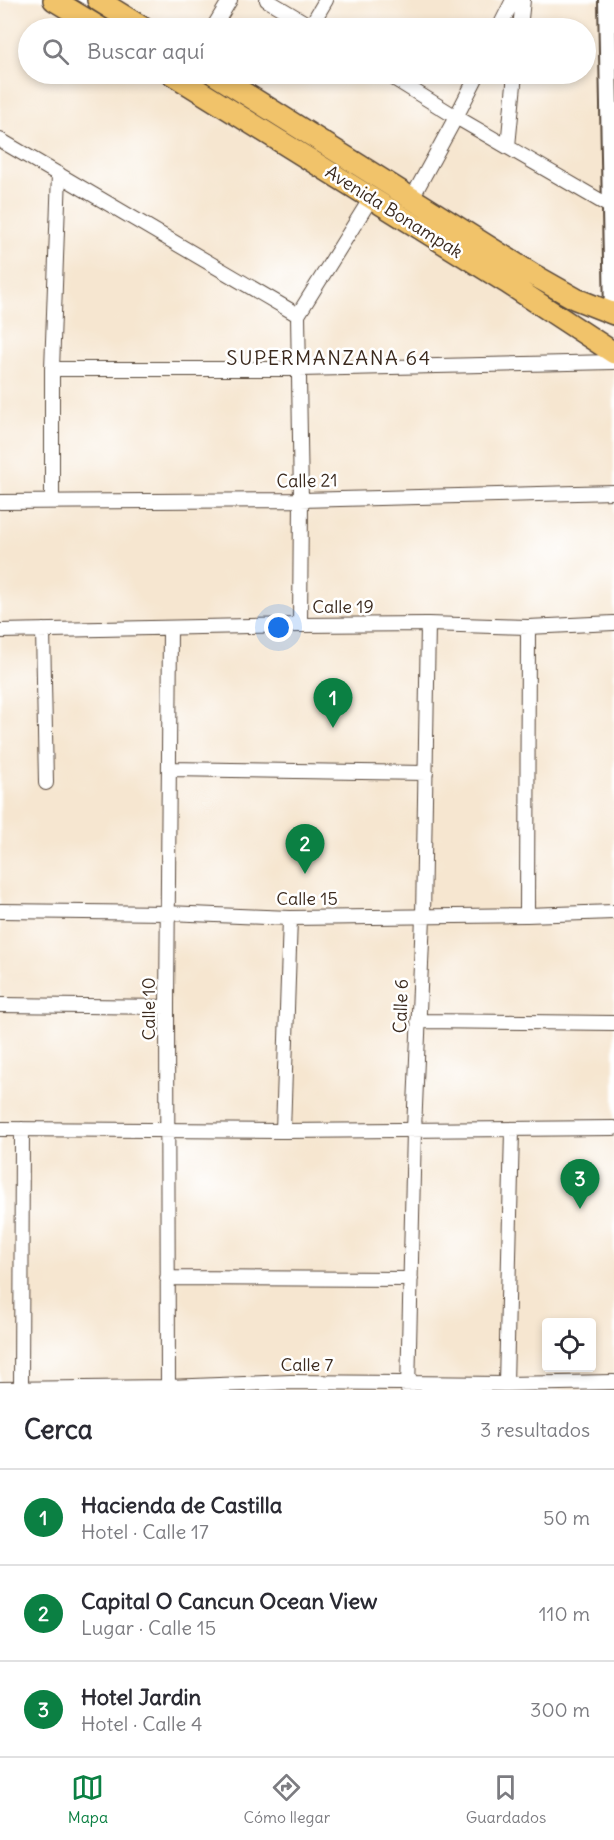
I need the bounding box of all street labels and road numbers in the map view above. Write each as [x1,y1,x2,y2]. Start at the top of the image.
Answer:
street label: Avenida Bonampak [321,160,467,263]
street label: Calle 21 [276,468,338,493]
street label: Calle 19 [312,595,374,618]
street label: Calle 15 [276,887,338,910]
street label: Calle 10 [137,977,160,1041]
street label: Calle 6 [388,978,413,1034]
street label: Calle 7 [281,1353,334,1376]

